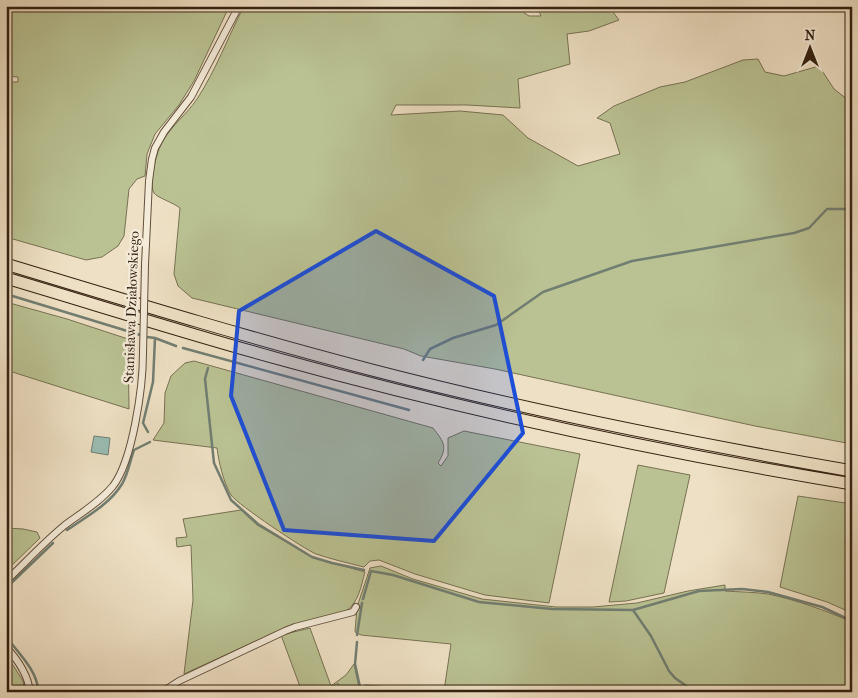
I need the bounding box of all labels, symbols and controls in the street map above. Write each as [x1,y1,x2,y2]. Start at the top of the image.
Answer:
north arrow [786,22,836,72]
text: N [805,27,816,44]
street label: Stanisława Działowskiego [120,231,143,383]

